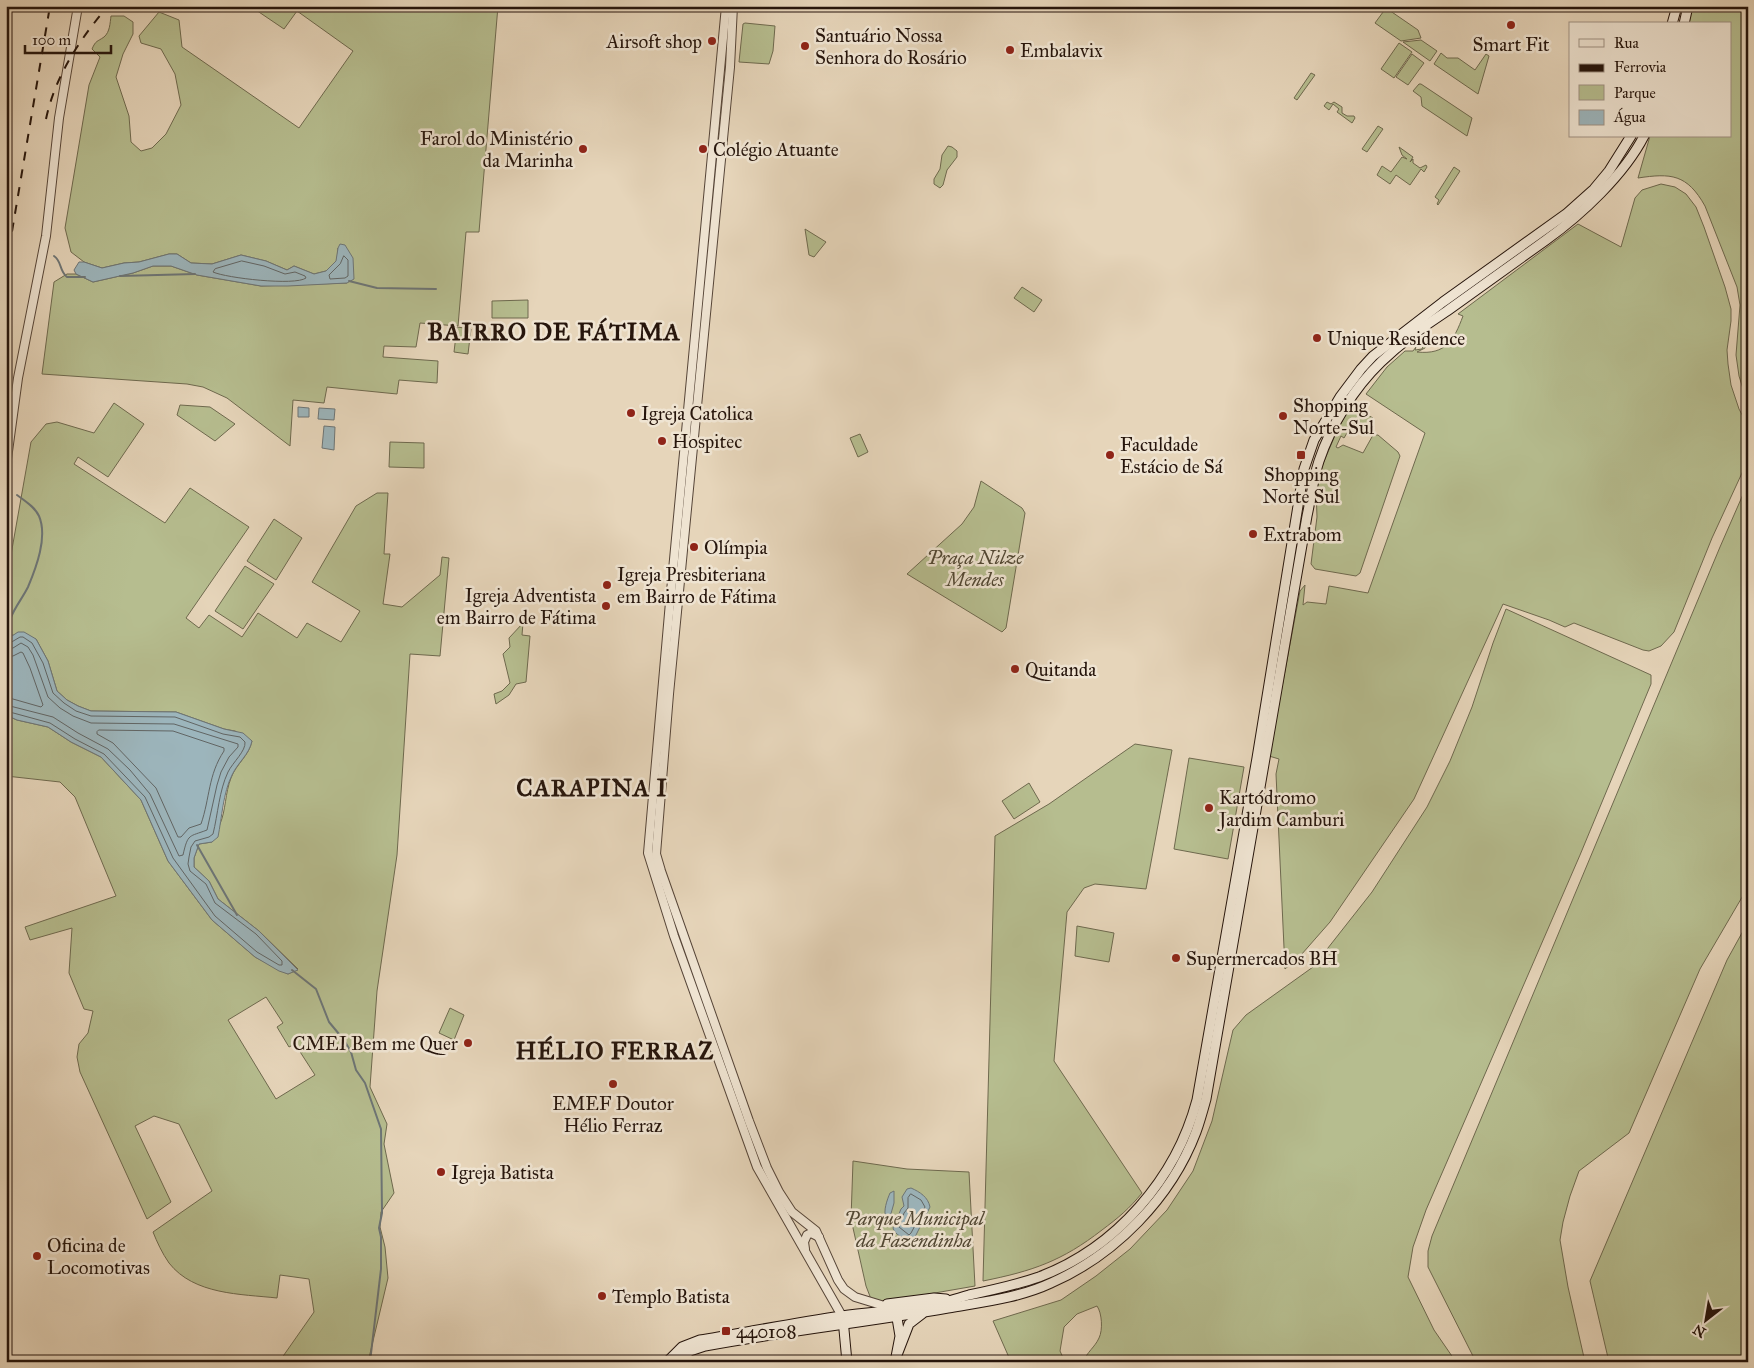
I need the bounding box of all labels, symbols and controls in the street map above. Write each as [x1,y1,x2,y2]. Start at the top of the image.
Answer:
marker: Smart Fit [1505,19,1517,31]
scale bar [25,22,111,54]
legend [1569,22,1732,138]
place label: Santuário Nossa Senhora do Rosário [815,24,967,69]
place label: Airsoft shop [605,30,702,53]
text: 100 m [32,31,72,49]
place label: Smart Fit [1472,33,1550,56]
text: Rua [1614,34,1639,52]
marker: Airsoft shop [706,35,718,47]
place label: Embalavix [1020,39,1103,62]
marker: Santuário Nossa Senhora do Rosário [799,40,811,52]
marker: Embalavix [1004,44,1016,56]
text: Ferrovia [1614,58,1667,76]
text: Parque [1614,84,1656,103]
text: Água [1613,107,1646,126]
place label: Farol do Ministério da Marinha [420,127,574,172]
place label: Colégio Atuante [713,138,839,162]
marker: Farol do Ministério da Marinha [577,143,589,155]
marker: Colégio Atuante [697,143,709,155]
district label: BAIRRO DE FÁTIMA [427,317,681,347]
place label: Unique Residence [1327,327,1465,351]
marker: Unique Residence [1311,332,1323,344]
place label: Shopping Norte-Sul [1293,394,1375,439]
place label: Igreja Catolica [641,402,754,426]
marker: Igreja Catolica [625,407,637,419]
marker: Shopping Norte-Sul [1277,410,1289,422]
place label: Hospitec [672,430,742,453]
place label: Faculdade Estácio de Sá [1120,433,1224,478]
marker: Hospitec [656,435,668,447]
marker: Faculdade Estácio de Sá [1104,449,1116,461]
marker: Shopping Norte Sul [1295,449,1307,461]
place label: Shopping Norte Sul [1262,463,1341,508]
place label: Extrabom [1263,523,1342,546]
marker: Extrabom [1247,528,1259,540]
place label: Olímpia [704,536,769,559]
marker: Olímpia [688,541,700,553]
park label: Praça Nilze Mendes [927,546,1024,591]
place label: Igreja Presbiteriana em Bairro de Fátima [617,563,777,608]
marker: Igreja Presbiteriana em Bairro de Fátima [601,579,613,591]
place label: Igreja Adventista em Bairro de Fátima [437,584,597,629]
marker: Igreja Adventista em Bairro de Fátima [600,600,612,612]
place label: Quitanda [1025,658,1097,681]
marker: Quitanda [1009,663,1021,675]
district label: CARAPINA I [516,773,668,803]
place label: Kartódromo Jardim Camburi [1217,786,1345,832]
marker: Kartódromo Jardim Camburi [1203,802,1215,814]
place label: Supermercados BH [1186,947,1338,970]
marker: Supermercados BH [1170,952,1182,964]
place label: CMEI Bem me Quer [293,1032,459,1055]
district label: HÉLIO FERRAZ [516,1035,714,1066]
marker: CMEI Bem me Quer [462,1037,474,1049]
marker: EMEF Doutor Hélio Ferraz [607,1078,619,1090]
place label: EMEF Doutor Hélio Ferraz [552,1092,675,1137]
place label: Igreja Batista [451,1161,555,1185]
marker: Igreja Batista [435,1166,447,1178]
park label: Parque Municipal da Fazendinha [844,1207,986,1252]
place label: Oficina de Locomotivas [47,1234,150,1279]
marker: Oficina de Locomotivas [31,1250,43,1262]
place label: Templo Batista [612,1285,731,1308]
marker: Templo Batista [596,1290,608,1302]
north arrow [1682,1296,1732,1346]
place label: 440108 [736,1320,797,1343]
text: N [1690,1320,1709,1341]
marker: 440108 [720,1325,732,1337]

